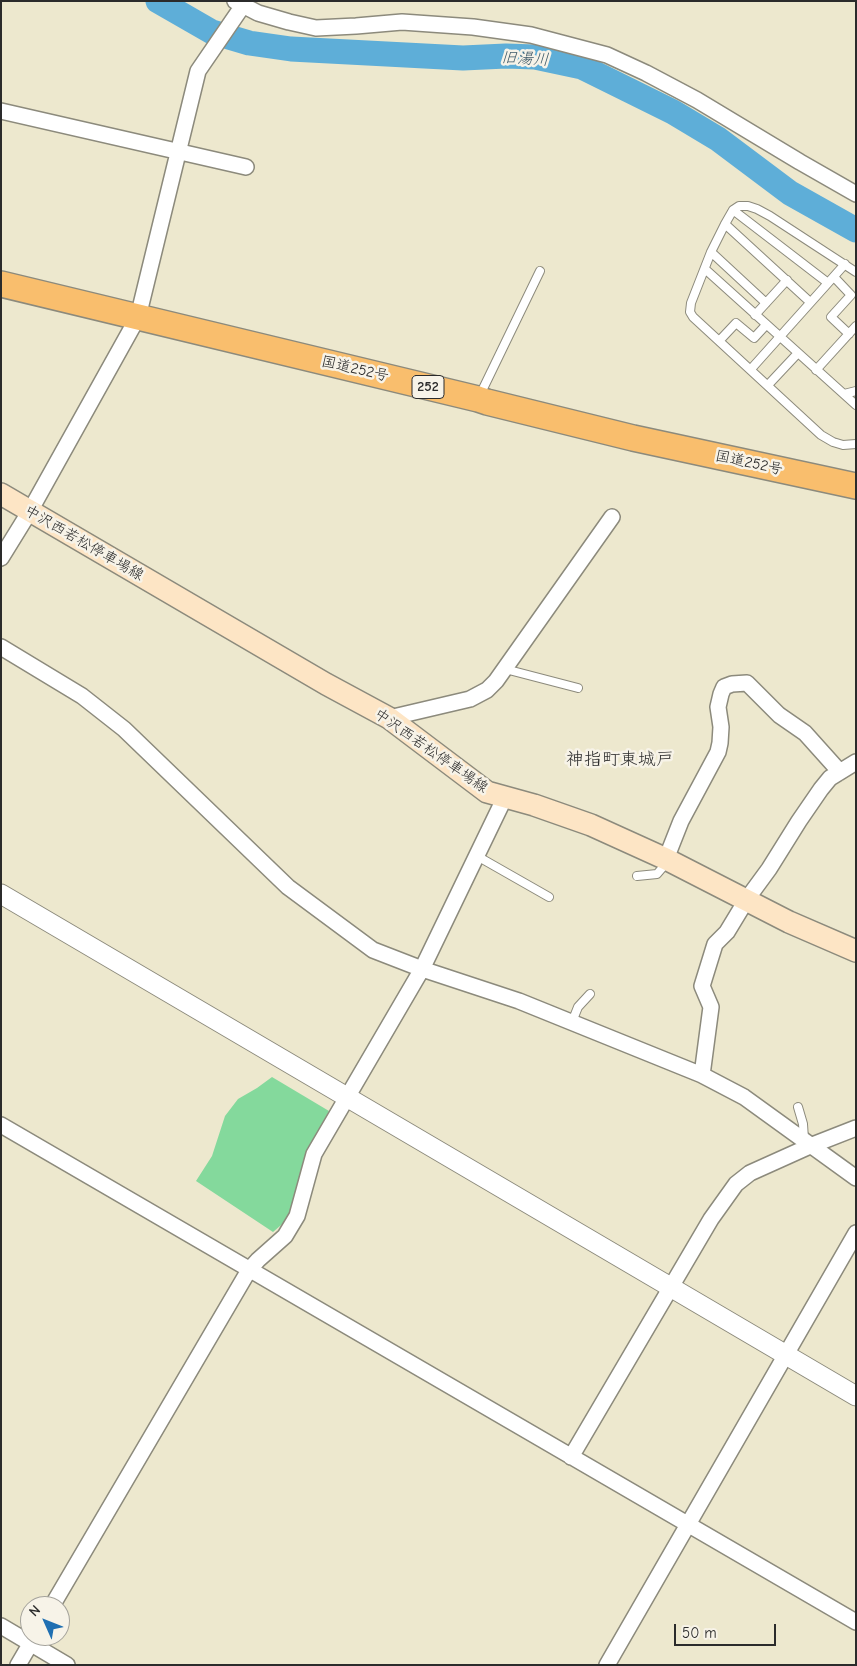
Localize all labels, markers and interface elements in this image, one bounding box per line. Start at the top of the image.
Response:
water label: 旧湯川 [501,48,549,70]
street label: 国道252号 [319,352,391,386]
road number: 252 [412,376,444,398]
street label: 国道252号 [713,447,785,479]
street label: 中沢西若松停車場線 [21,501,147,585]
street label: 中沢西若松停車場線 [371,705,491,797]
district label: 神指町東城戸 [566,749,674,771]
north arrow [20,1596,70,1646]
text: N [25,1602,44,1620]
scale bar [677,1614,780,1646]
text: 50 m [682,1624,717,1642]

